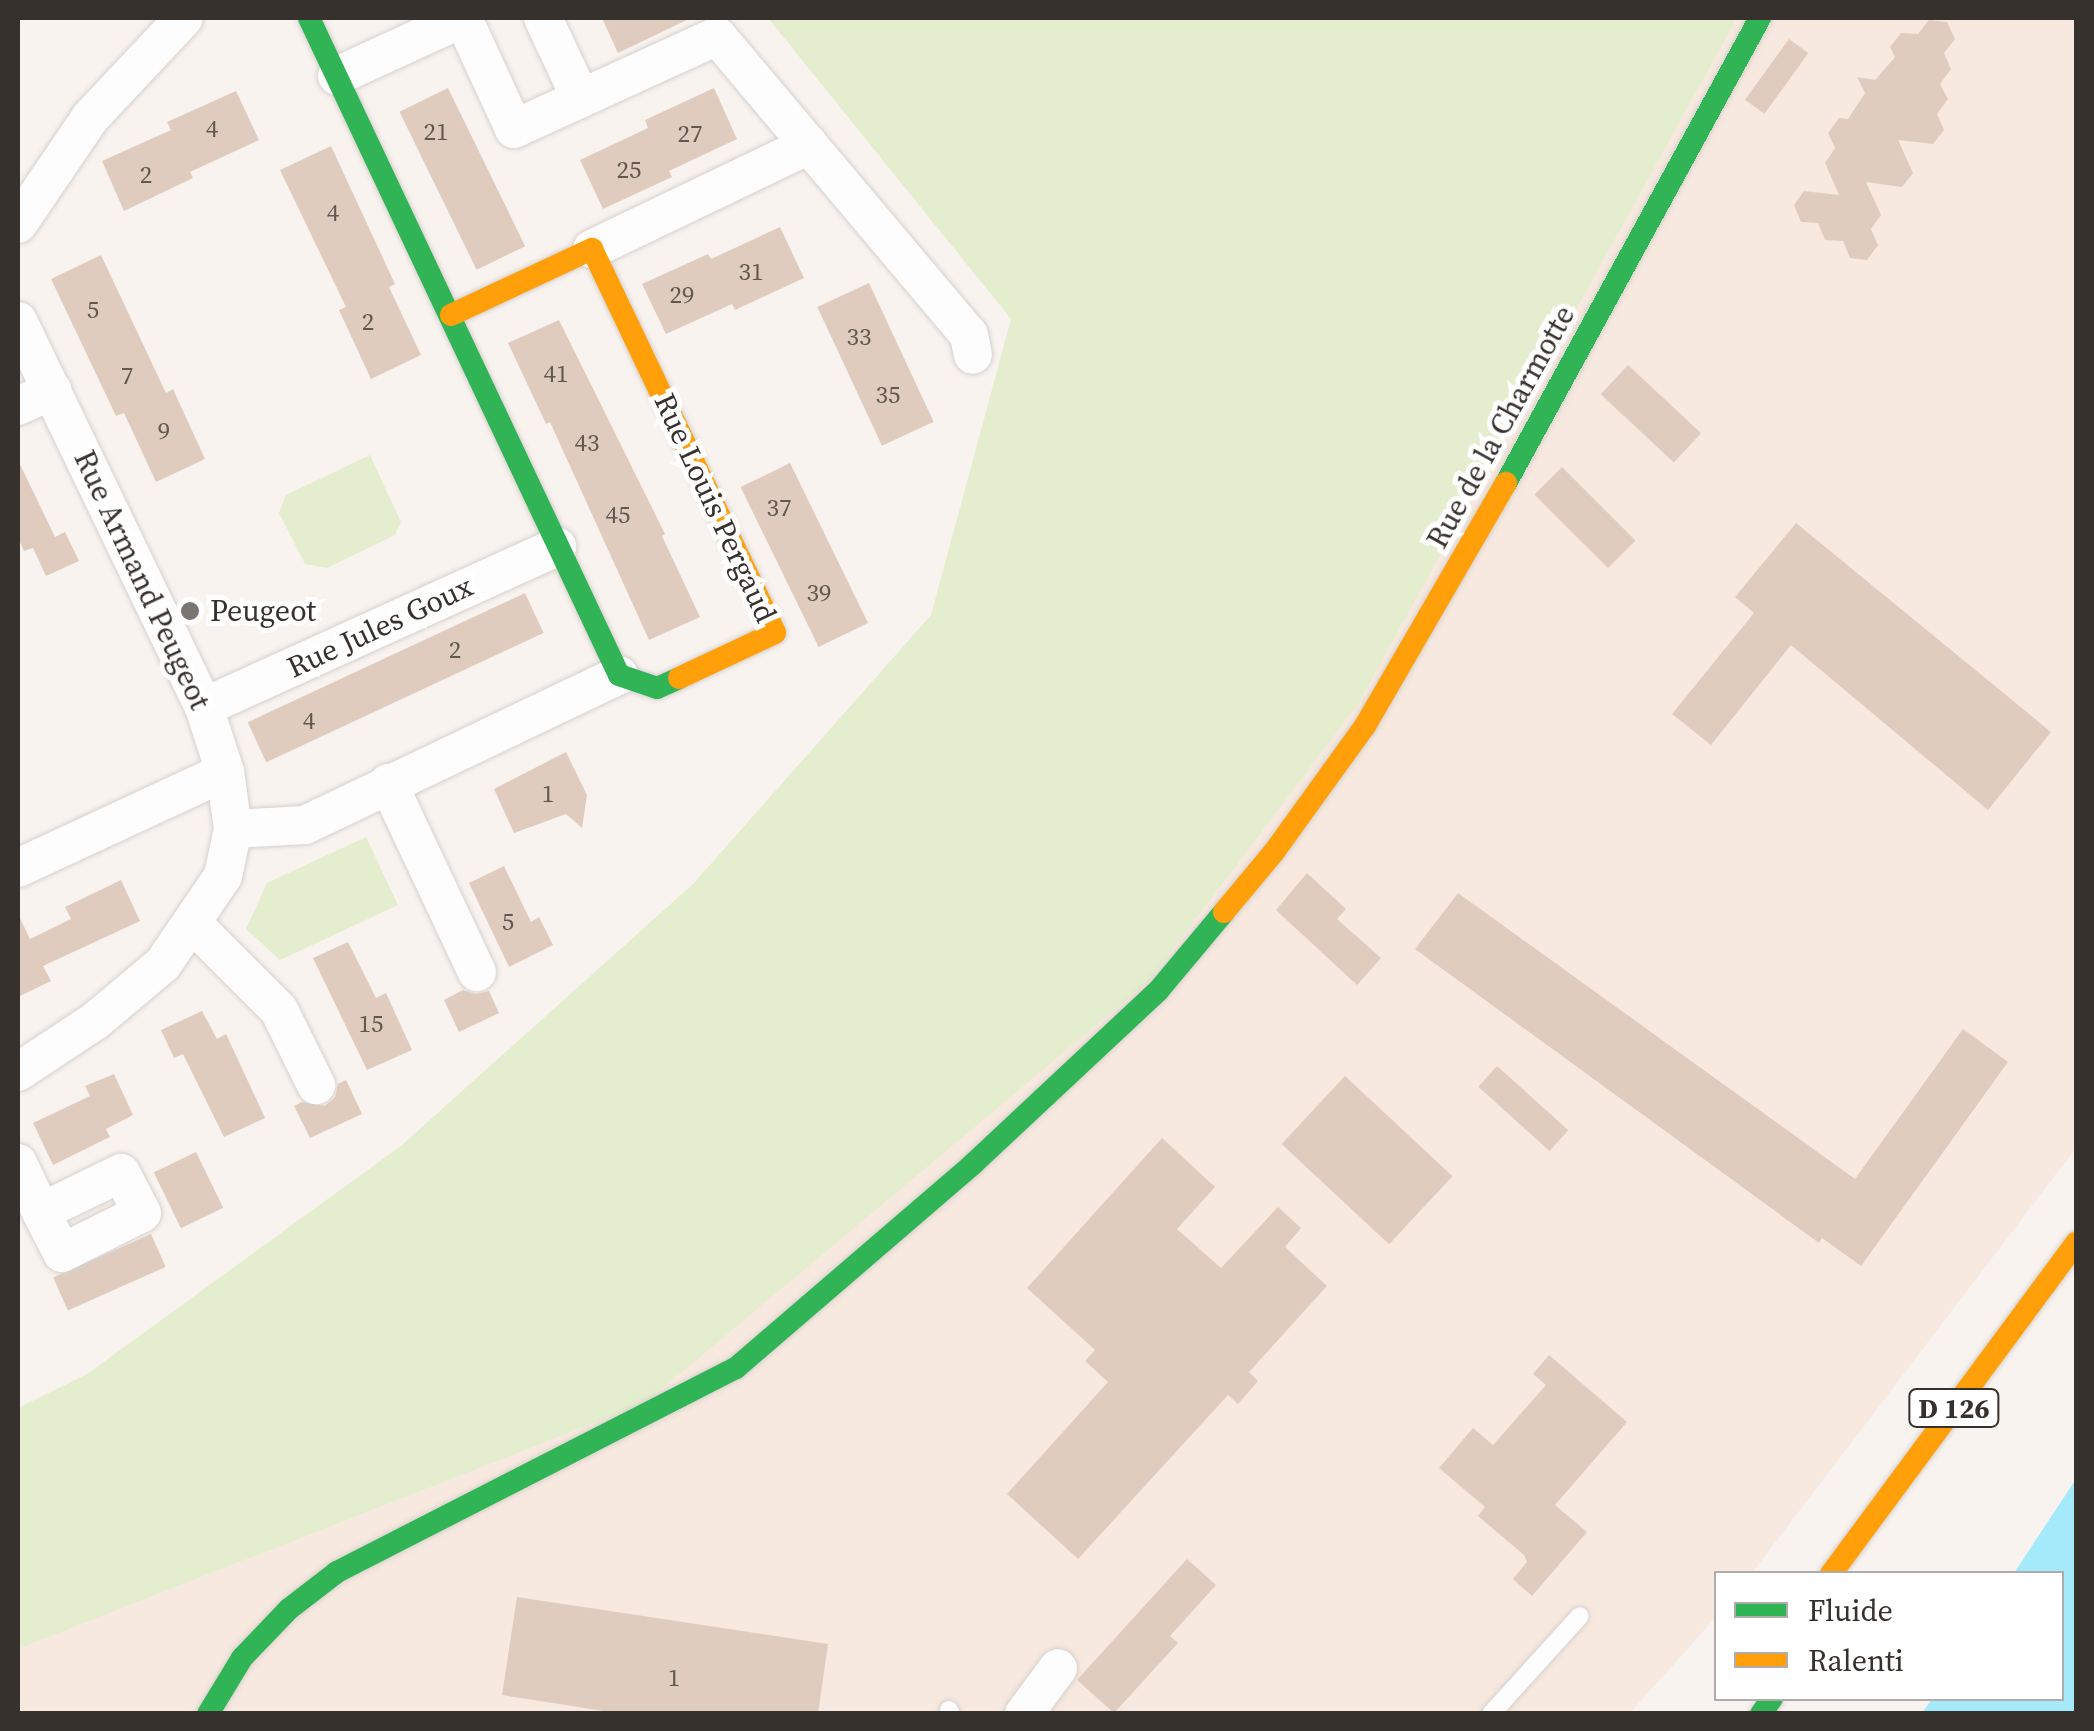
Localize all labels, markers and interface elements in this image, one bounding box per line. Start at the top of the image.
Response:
house number: 4 [206,113,218,143]
house number: 21 [424,116,448,146]
house number: 27 [678,118,702,148]
house number: 25 [617,154,641,184]
house number: 2 [140,159,152,189]
house number: 4 [327,197,339,227]
house number: 31 [739,256,763,286]
house number: 29 [670,279,694,309]
house number: 5 [87,294,99,324]
street label: Rue de la Charmotte [1419,299,1583,555]
house number: 2 [362,306,374,336]
house number: 33 [847,321,871,351]
house number: 41 [544,358,568,388]
house number: 7 [121,360,133,390]
house number: 35 [876,379,900,409]
street label: Rue Louis Pergaud [646,388,784,628]
house number: 9 [158,415,170,445]
house number: 43 [575,427,599,457]
street label: Rue Armand Peugeot [66,445,218,715]
house number: 37 [767,492,791,522]
house number: 45 [606,499,630,529]
street label: Rue Jules Goux [281,568,479,686]
house number: 39 [807,577,831,607]
place label: Peugeot [210,593,316,629]
marker: Peugeot [179,600,201,622]
house number: 2 [449,634,461,664]
house number: 4 [303,705,315,735]
house number: 1 [542,778,554,808]
house number: 5 [502,906,514,936]
house number: 15 [359,1008,383,1038]
road number: D 126 [1906,1385,2002,1431]
legend [1714,1571,2064,1701]
text: Fluide [1808,1590,1893,1631]
text: Ralenti [1808,1640,1904,1681]
house number: 1 [668,1662,680,1692]

